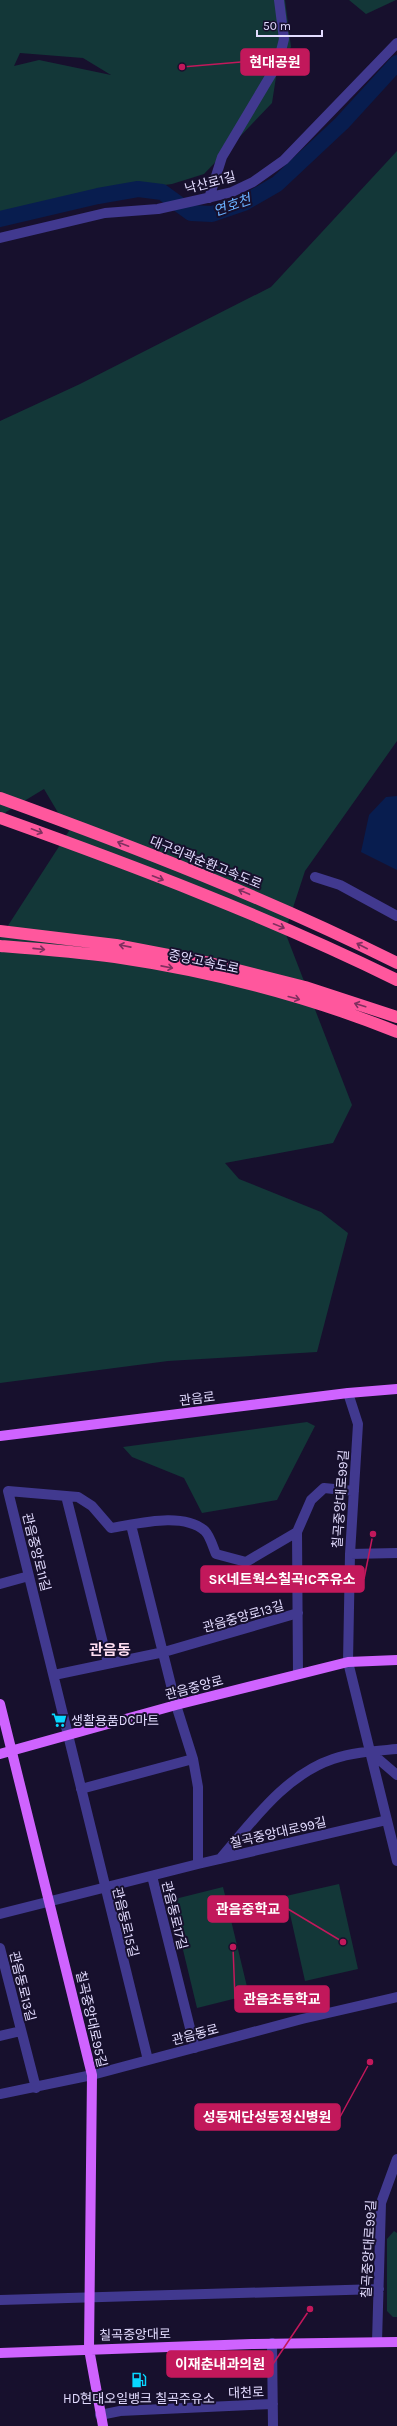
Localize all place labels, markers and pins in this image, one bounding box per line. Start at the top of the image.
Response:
callout: 현대공원 [241,49,309,75]
callout: SK네트웍스칠곡IC주유소 [201,1566,364,1592]
supermarket icon: 생활용품DC마트 [50,1711,68,1729]
place label: 생활용품DC마트 [71,1713,159,1728]
callout: 관음중학교 [208,1896,288,1922]
callout: 관음초등학교 [235,1986,329,2012]
callout: 성동재단성동정신병원 [195,2104,340,2130]
callout: 이재춘내과의원 [167,2351,273,2377]
fuel station icon: HD현대오일뱅크 칠곡주유소 [130,2371,148,2389]
place label: HD현대오일뱅크 칠곡주유소 [63,2391,215,2406]

